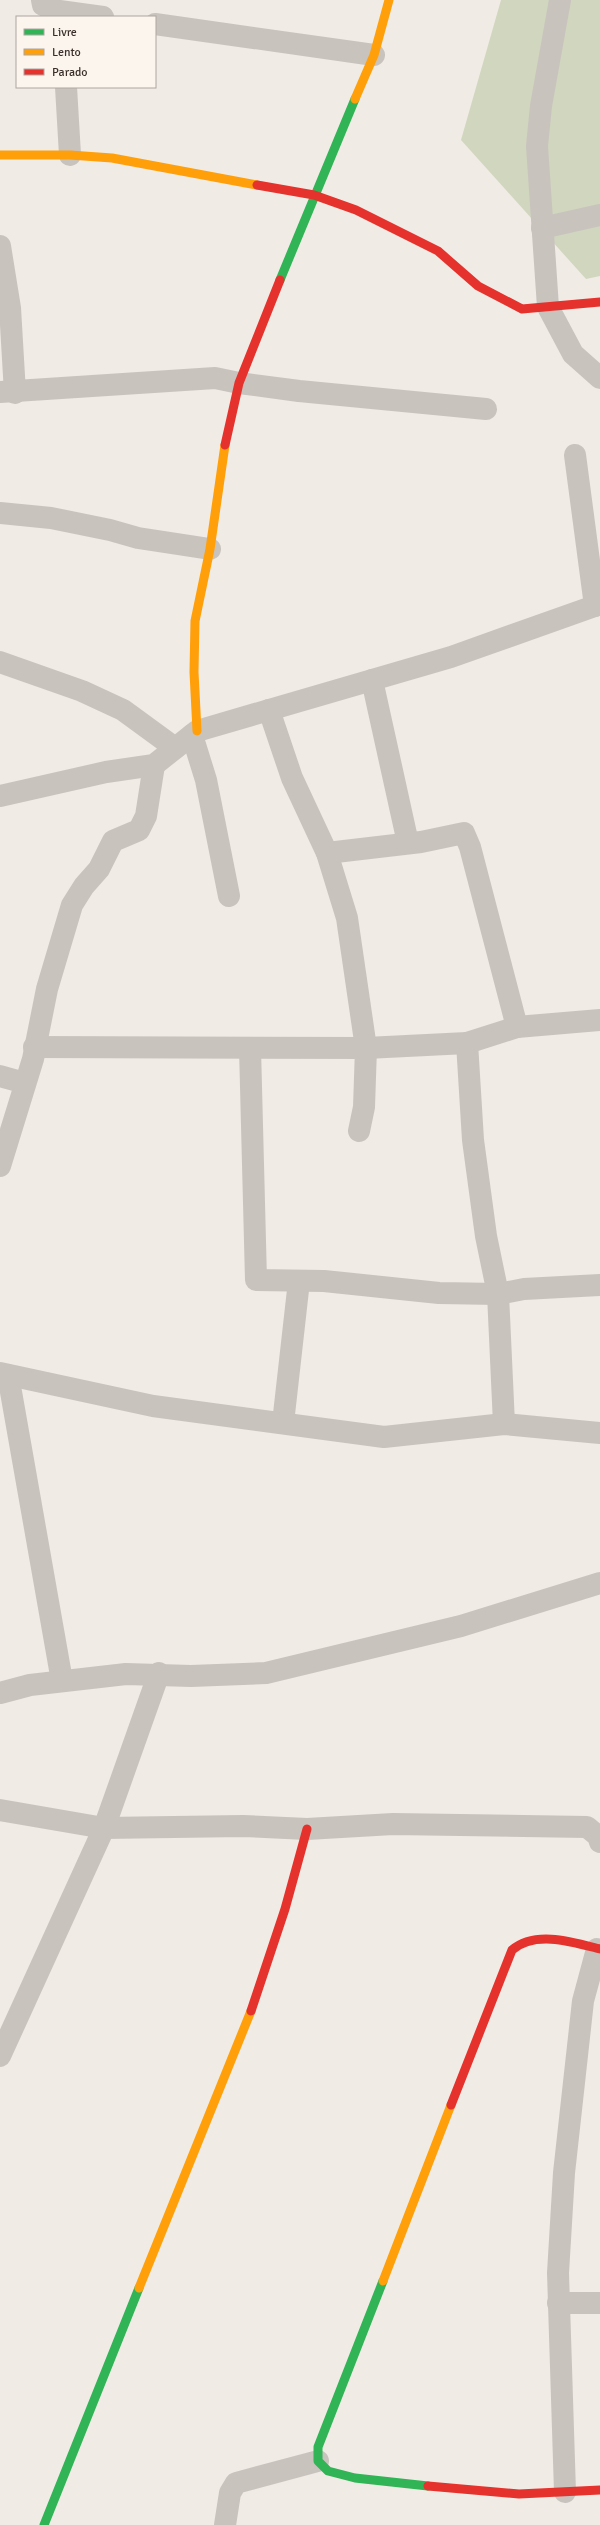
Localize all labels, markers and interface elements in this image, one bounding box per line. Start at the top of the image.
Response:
legend [16,16,156,88]
text: Livre [52,25,77,40]
text: Lento [52,45,81,60]
text: Parado [52,65,88,80]

